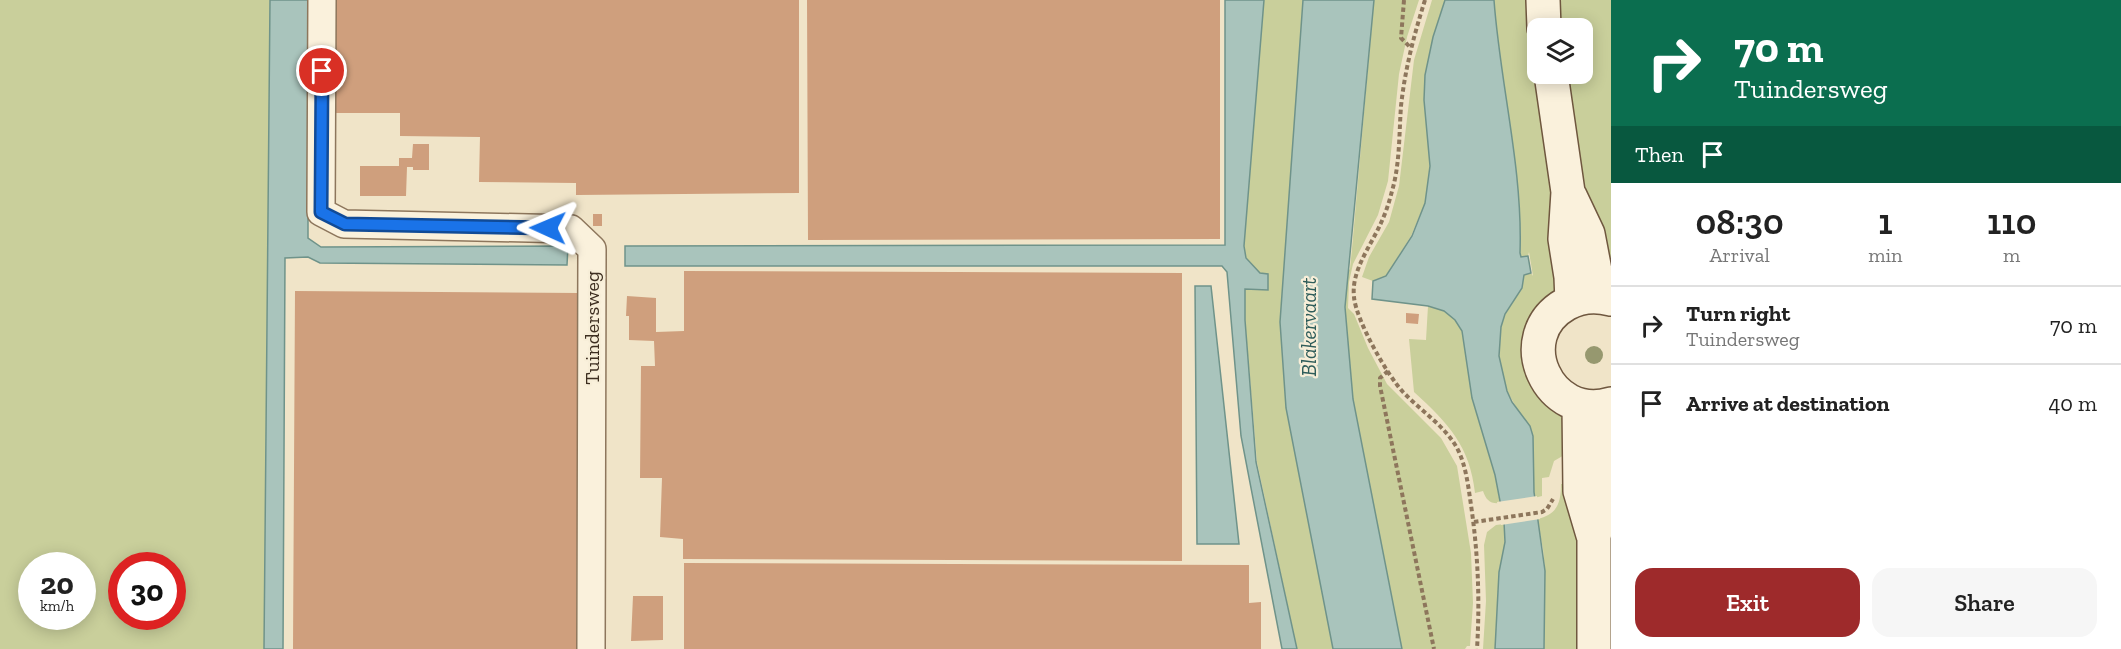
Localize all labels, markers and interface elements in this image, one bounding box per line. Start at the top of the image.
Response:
map controls [1527,18,1593,84]
button: layers [1527,18,1593,84]
text: 70 m [1734,22,1824,73]
icon: right [1635,24,1713,102]
pin [296,45,347,96]
icon: arrive [305,54,338,87]
text: Tuindersweg [1734,73,1887,105]
icon: arrive [1696,138,1729,171]
text: Then [1635,141,1684,168]
position arrow [516,196,580,260]
text: 08:30 [1696,200,1784,243]
text: 1 [1878,200,1893,243]
text: 110 [1987,200,2036,243]
text: Arrival [1709,243,1770,267]
text: min [1868,243,1903,267]
text: m [2003,243,2020,267]
street label: Tuindersweg [580,271,604,385]
water label: Blakervaart [1296,278,1321,376]
text: Turn right [1686,300,1790,327]
icon: right [1635,309,1668,342]
text: 70 m [2050,312,2097,339]
text: Tuindersweg [1686,327,1800,351]
icon: arrive [1635,387,1668,420]
text: Arrive at destination [1686,390,1889,417]
text: 40 m [2048,390,2097,417]
speed limit sign: 30 [108,552,186,630]
text: 20 [40,566,74,602]
button: Exit [1635,568,1860,637]
button: Share [1872,568,2097,637]
text: km/h [40,597,74,615]

